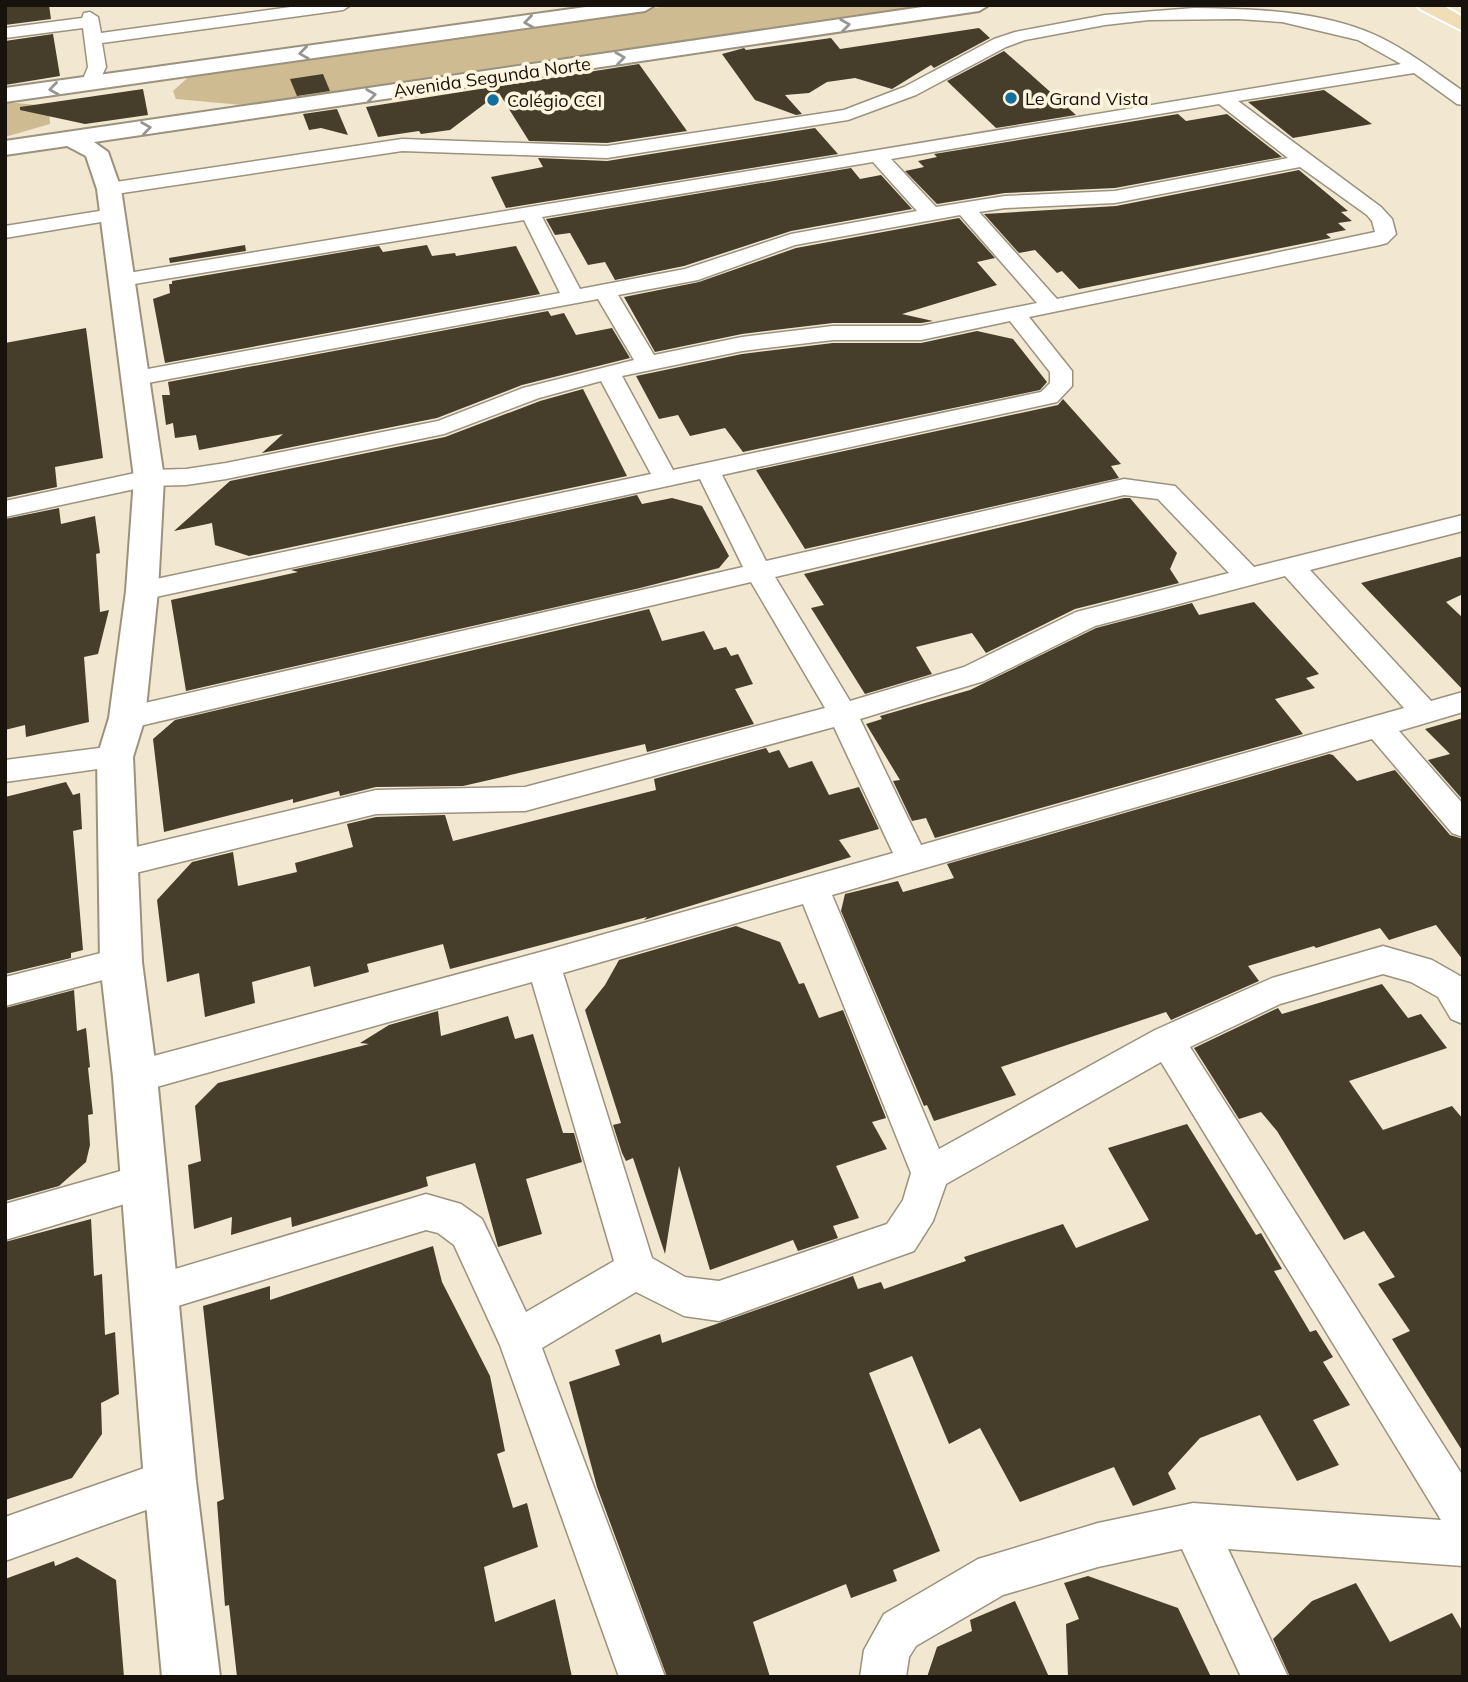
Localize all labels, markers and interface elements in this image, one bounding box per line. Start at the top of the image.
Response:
one-way arrow [523,14,535,29]
one-way arrow [839,18,851,33]
one-way arrow [298,45,309,60]
one-way arrow [614,51,626,66]
street label: Avenida Segunda Norte [392,52,592,102]
one-way arrow [48,81,60,96]
place label: Le Grand Vista [1025,87,1148,110]
one-way arrow [365,88,377,103]
place label: Colégio CCI [507,89,602,112]
marker: Le Grand Vista [1003,90,1019,106]
marker: Colégio CCI [485,92,501,108]
one-way arrow [140,121,151,136]

